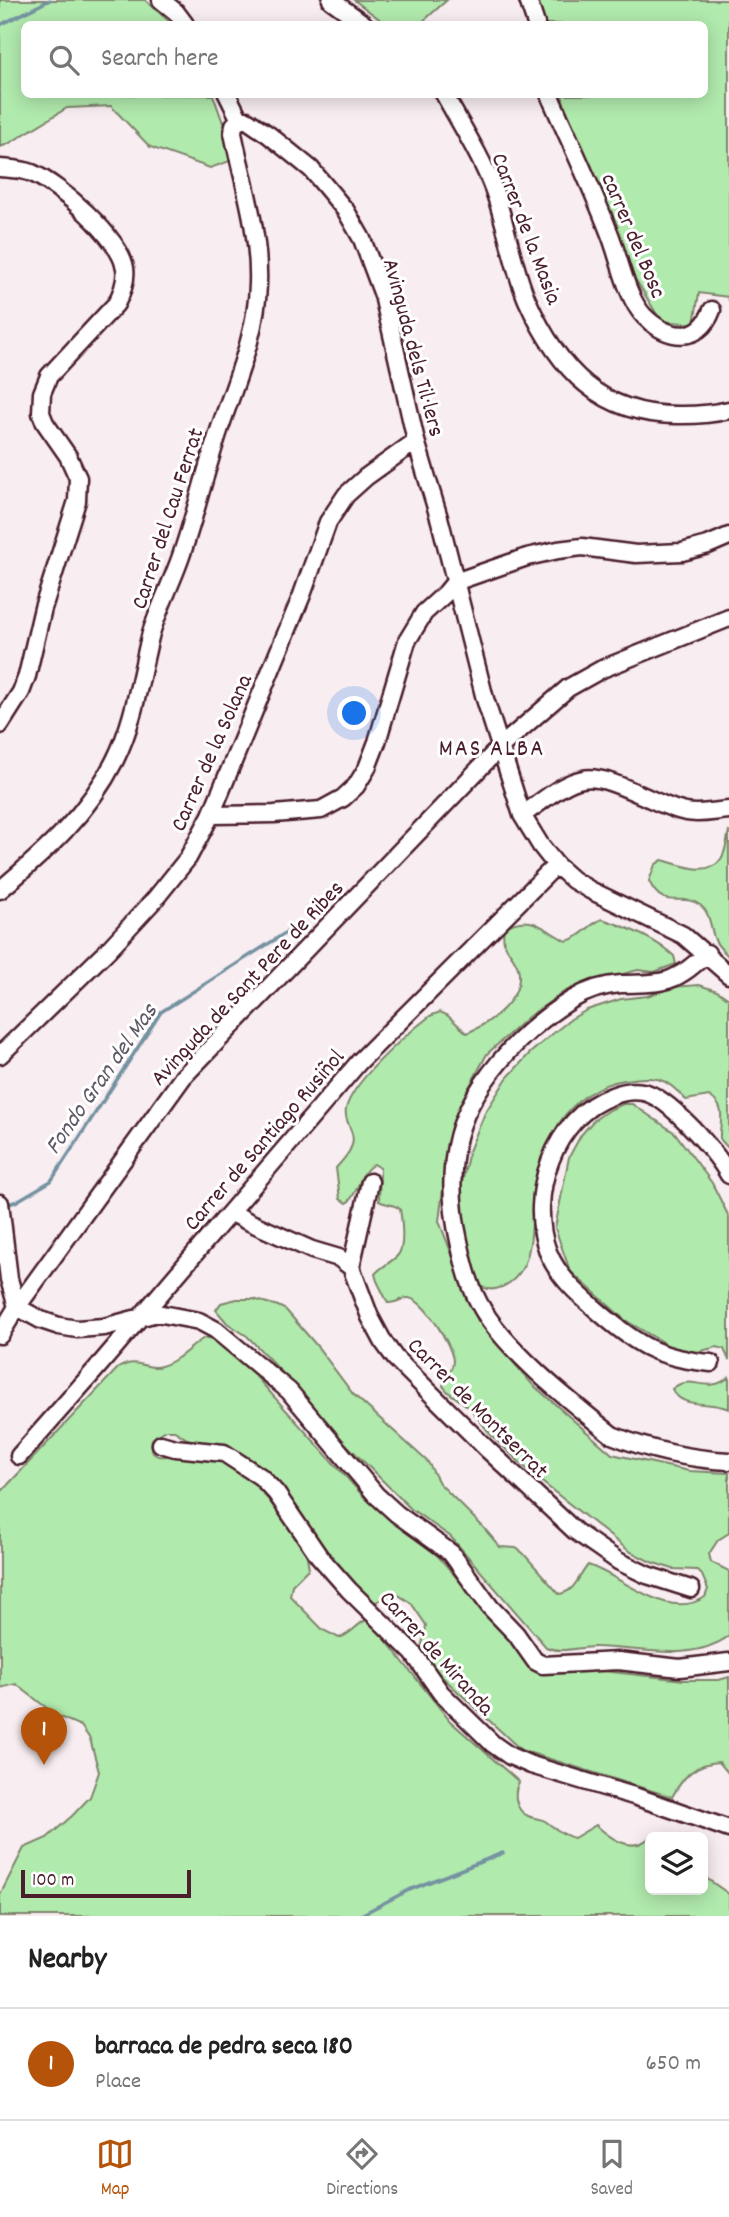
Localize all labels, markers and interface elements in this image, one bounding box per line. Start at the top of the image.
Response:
search box [21,21,708,98]
icon: search [45,41,83,79]
text: Search here [101,41,219,78]
street label: Carrer de la Masia [481,149,569,311]
street label: carrer del Bosc [591,169,673,304]
street label: Avinguda dels Til·lers [372,255,451,441]
street label: Carrer del Cau Ferrat [124,424,214,614]
street label: Carrer de la Solana [164,668,263,837]
your location [337,696,371,730]
district label: MAS ALBA [439,733,545,767]
street label: Avinguda de Sant Pere de Ribes [144,874,353,1095]
water label: Fondo Gran del Mas [38,997,168,1162]
street label: Carrer de Santiago Rusiñol [177,1043,354,1239]
street label: Carrer de Montserrat [398,1331,555,1488]
street label: Carrer de Miranda [370,1584,502,1725]
pin: 1 [21,1707,67,1765]
map controls [645,1832,708,1895]
button: layers [645,1832,708,1895]
scale bar [21,1867,191,1899]
text: 100 m [32,1868,74,1895]
text: Nearby [28,1940,106,1983]
text: barraca de pedra seca 180 [95,2029,353,2066]
text: 1 [48,2048,54,2081]
text: 650 m [645,2048,701,2081]
text: Place [95,2066,141,2099]
tab: Map [96,2135,134,2204]
tab: Directions [326,2135,398,2204]
tab: Saved [590,2135,633,2204]

